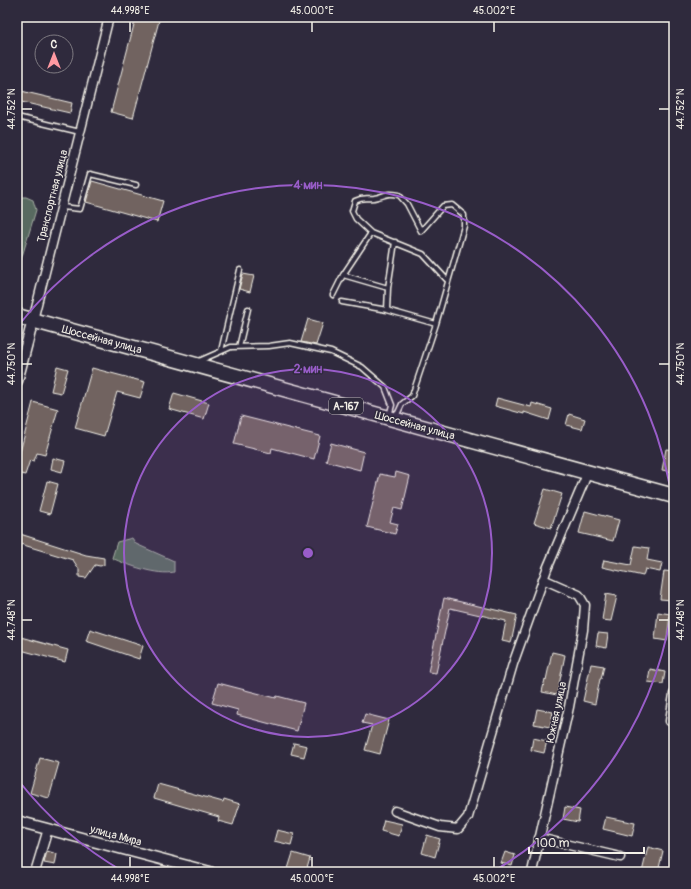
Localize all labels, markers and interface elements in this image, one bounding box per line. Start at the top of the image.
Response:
text: 44.998°E [111,5,149,17]
text: 45.000°E [290,5,334,17]
text: 45.002°E [473,5,515,17]
north arrow [34,34,74,74]
text: С [51,38,58,51]
text: 44.752°N [6,88,18,130]
text: 44.752°N [675,88,687,130]
street label: Транспортная улица [35,148,70,244]
text: 4 мин [293,178,322,193]
street label: Шоссейная улица [60,323,143,356]
text: 44.750°N [6,343,18,385]
text: 44.750°N [675,343,687,385]
text: 2 мин [294,362,322,377]
road number: А-167 [329,398,363,414]
street label: Шоссейная улица [373,409,456,442]
centre of rings [301,546,315,560]
text: 44.748°N [6,599,18,641]
text: 44.748°N [675,599,687,641]
street label: Южная улица [544,680,569,744]
street label: улица Мира [88,822,143,849]
scale bar [529,829,644,855]
text: 100 m [535,836,570,851]
text: 44.998°E [111,873,149,885]
text: 45.000°E [290,873,334,885]
text: 45.002°E [473,873,515,885]

